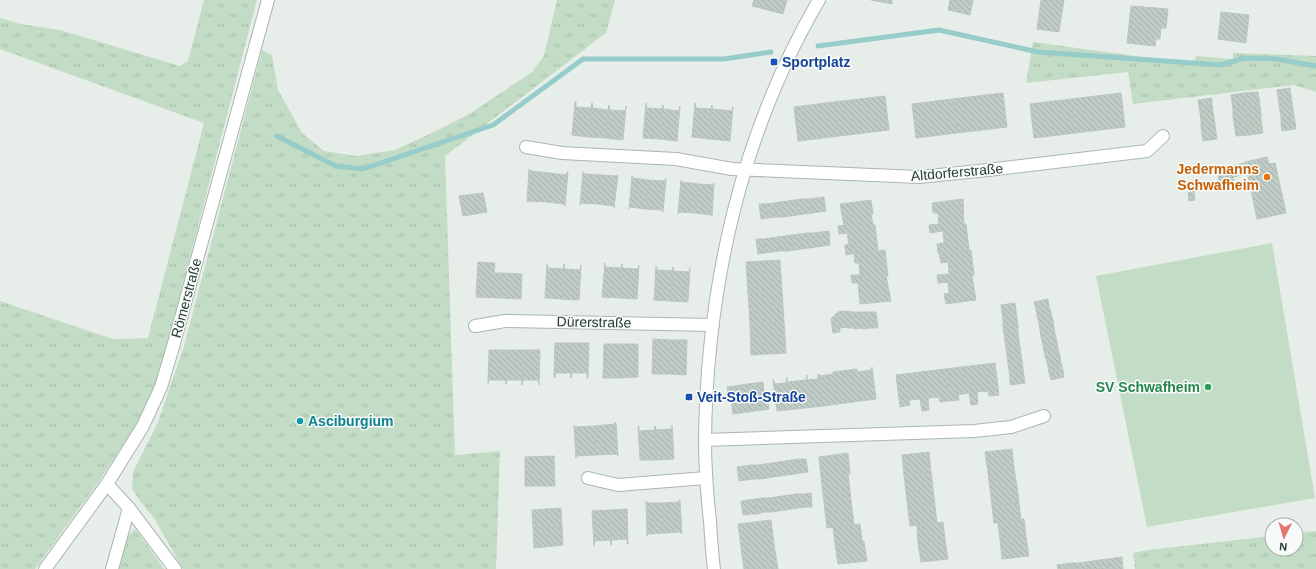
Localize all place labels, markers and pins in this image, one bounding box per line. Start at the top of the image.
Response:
place label: Sportplatz [782,54,850,70]
marker: Sportplatz [769,57,779,67]
place label: Jedermanns Schwafheim [1177,161,1259,193]
marker: Jedermanns Schwafheim [1262,172,1272,182]
place label: SV Schwafheim [1096,379,1200,395]
marker: SV Schwafheim [1203,382,1213,392]
place label: Veit-Stoß-Straße [697,389,806,405]
marker: Veit-Stoß-Straße [684,392,694,402]
place label: Asciburgium [308,413,394,429]
marker: Asciburgium [295,416,305,426]

